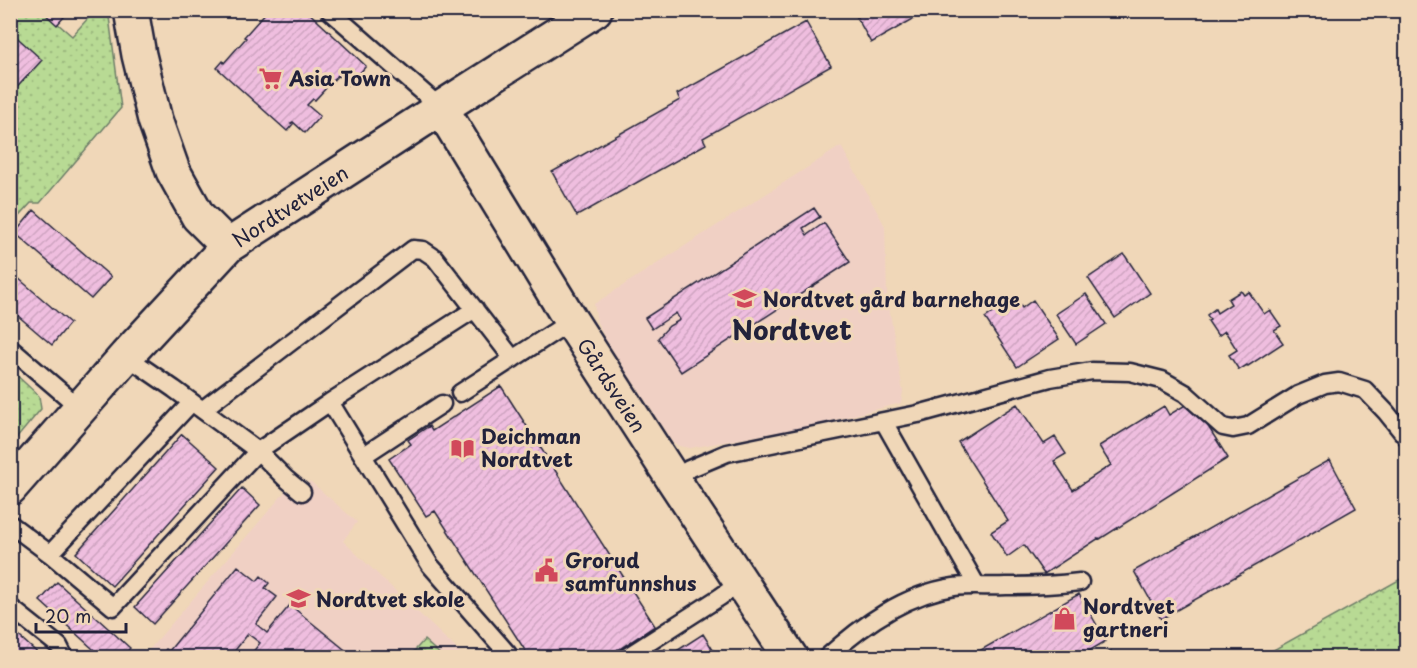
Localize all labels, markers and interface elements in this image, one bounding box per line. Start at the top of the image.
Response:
place label: Asia Town [288,63,391,93]
supermarket icon: Asia Town [258,65,284,91]
street label: Nordtvetveien [226,157,354,255]
place label: Nordtvet gård barnehage [763,284,1020,314]
school or university icon: Nordtvet gård barnehage [732,286,758,312]
district label: Nordtvet [732,310,852,349]
street label: Gårdsveien [570,332,654,438]
place label: Deichman Nordtvet [481,421,581,474]
library icon: Deichman Nordtvet [450,435,476,461]
place label: Grorud samfunnshus [565,545,697,598]
public building icon: Grorud samfunnshus [534,558,560,584]
place label: Nordtvet skole [316,584,465,614]
school or university icon: Nordtvet skole [285,586,311,612]
place label: Nordtvet gartneri [1083,591,1175,644]
scale bar [36,596,126,634]
text: 20 m [45,602,91,629]
shop icon: Nordtvet gartneri [1052,605,1078,631]

